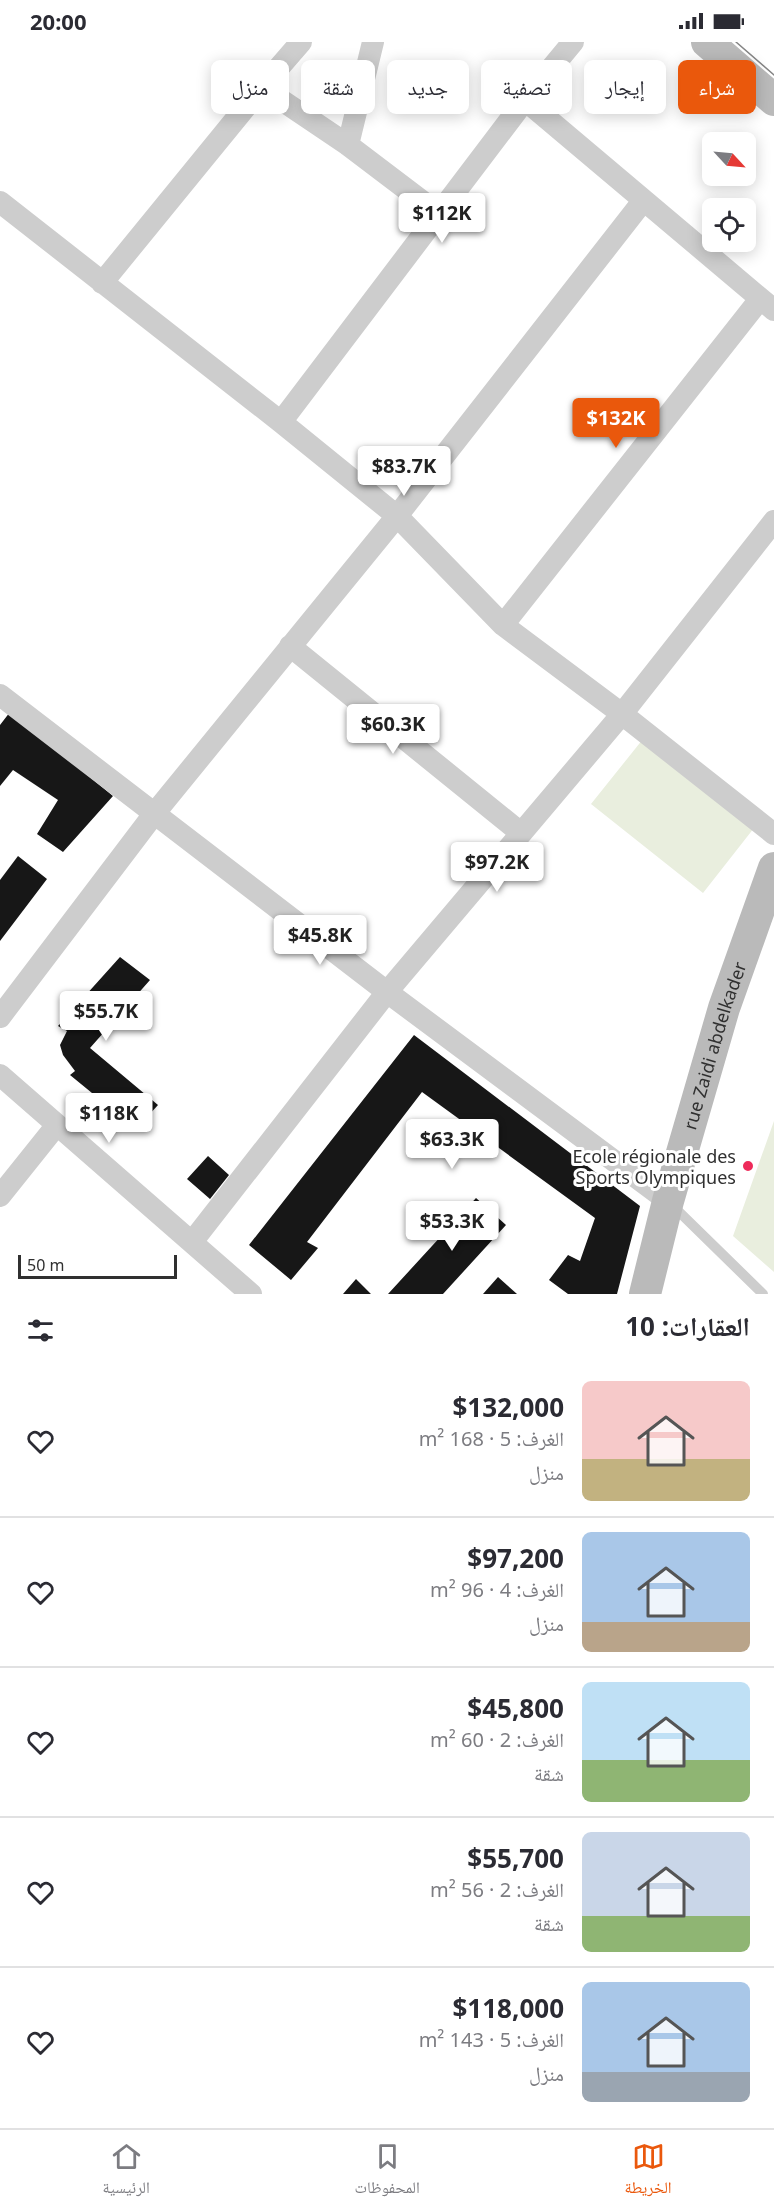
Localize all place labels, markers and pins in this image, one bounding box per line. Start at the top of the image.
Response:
pin: $112K [400,193,484,244]
pin: $132K [574,398,658,449]
pin: $83.7K [355,446,453,497]
pin: $60.3K [344,704,442,755]
pin: $97.2K [448,842,546,893]
pin: $45.8K [271,915,369,966]
pin: $55.7K [57,991,155,1042]
pin: $118K [67,1093,151,1144]
pin: $63.3K [403,1119,501,1170]
place label: Ecole régionale des Sports Olympiques [573,1144,736,1189]
marker: Ecole régionale des Sports Olympiques [741,1159,755,1173]
pin: $53.3K [403,1201,501,1252]

